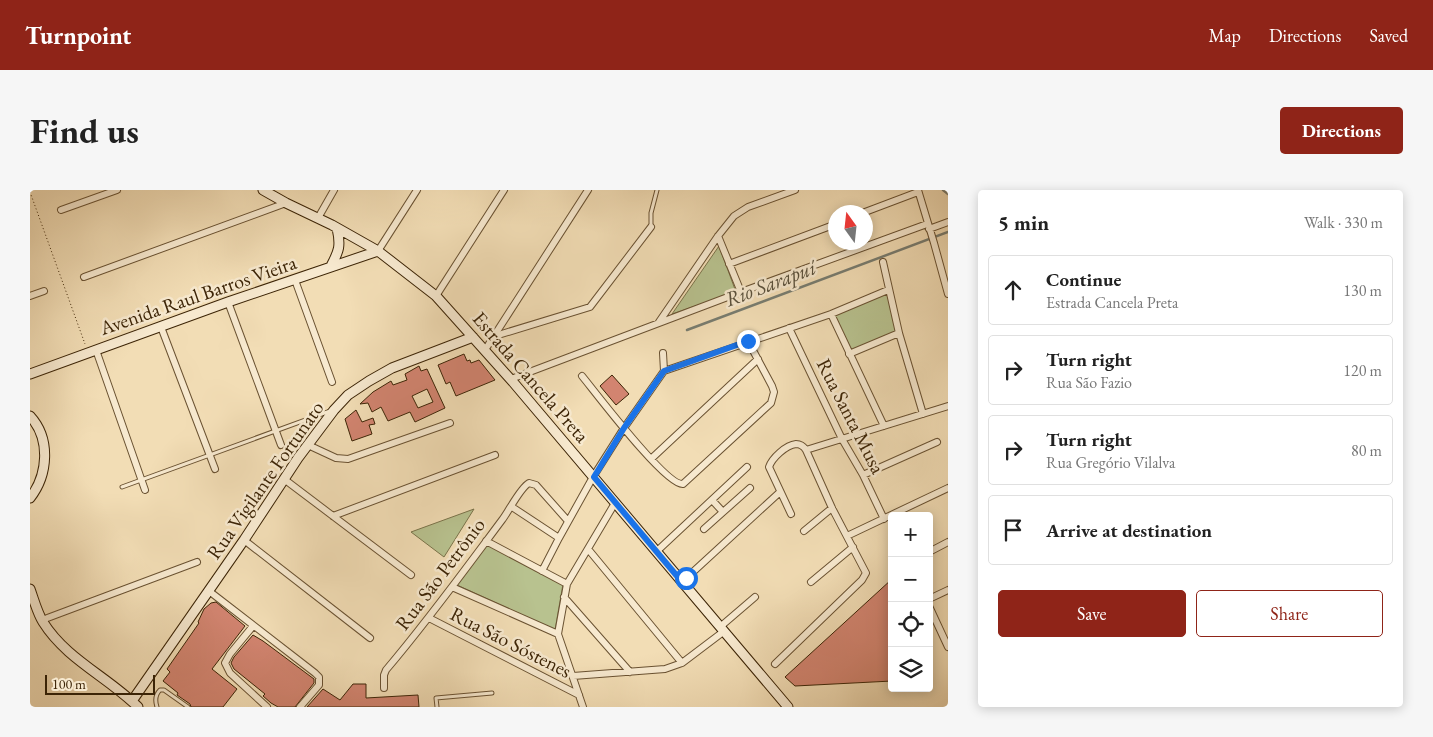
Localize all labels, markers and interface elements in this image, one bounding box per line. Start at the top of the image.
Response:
text: Turnpoint [25,20,131,51]
text: Map [1209,24,1241,47]
text: Directions [1269,24,1341,47]
text: Saved [1369,24,1408,47]
button: Directions [1280,107,1403,154]
text: Find us [30,108,139,153]
north arrow [828,205,873,250]
text: 5 min [998,209,1049,236]
text: Walk · 330 m [1304,212,1383,233]
street label: Avenida Raul Barros Vieira [95,249,300,341]
water label: Rio Sarapuí [721,253,821,313]
text: Continue [1046,267,1121,292]
icon: ahead [999,276,1027,304]
text: 130 m [1343,280,1382,301]
text: Estrada Cancela Preta [1046,292,1179,313]
street label: Estrada Cancela Preta [467,306,595,448]
route end [737,330,760,353]
text: Turn right [1046,347,1132,372]
street label: Rua Santa Musa [811,354,891,478]
icon: right [999,356,1027,384]
text: 120 m [1343,360,1382,381]
text: Rua São Fazio [1046,372,1132,393]
street label: Rua Vigilante Fortunato [201,396,329,564]
text: Turn right [1046,427,1132,452]
icon: right [999,436,1027,464]
text: 80 m [1351,440,1382,461]
text: Rua Gregório Vilalva [1046,452,1176,473]
map controls [888,512,933,692]
button: + [888,512,933,557]
street label: Rua São Petrônio [389,513,491,635]
icon: arrive [999,516,1027,544]
text: Arrive at destination [1046,518,1212,543]
button: − [888,557,933,602]
route start [675,567,698,590]
button: Save [998,590,1186,637]
button: Share [1196,590,1383,637]
street label: Rua São Sóstenes [446,600,576,684]
button: locate [888,602,933,647]
button: layers [888,647,933,692]
scale bar [45,672,155,695]
text: 100 m [52,675,86,693]

